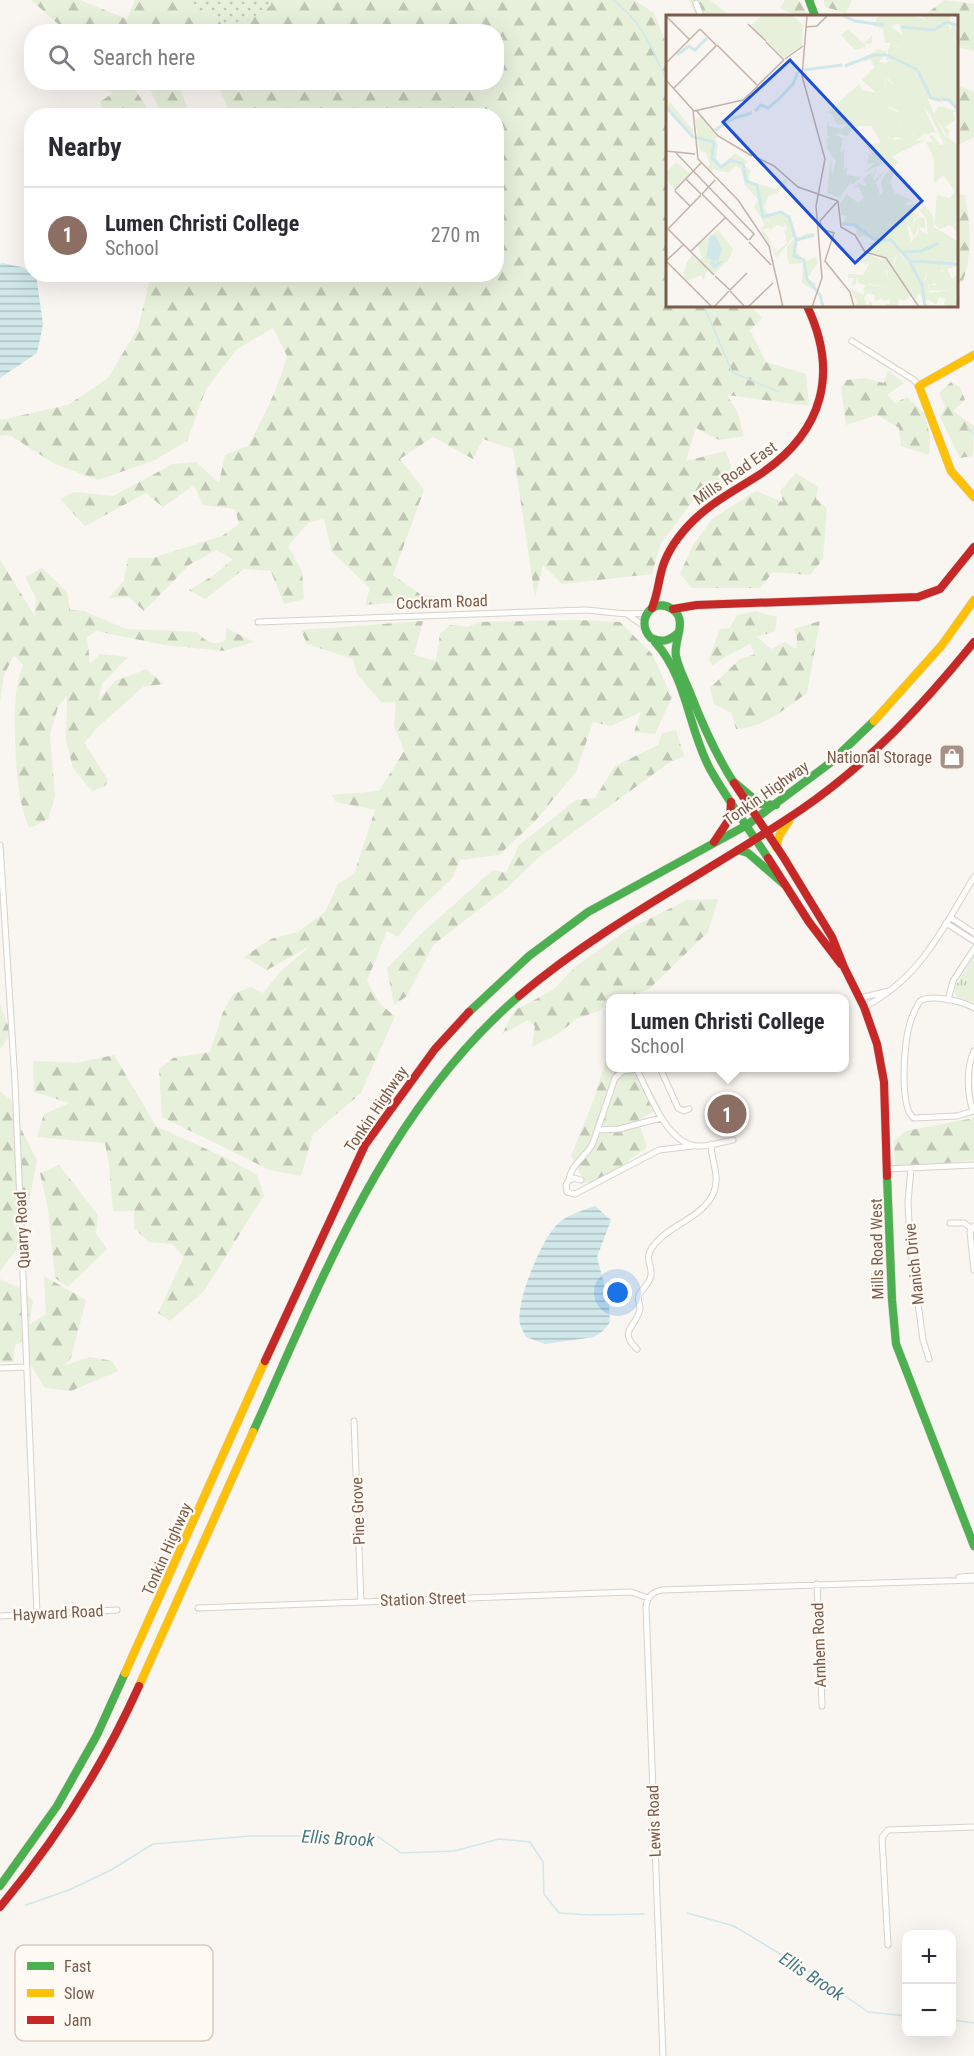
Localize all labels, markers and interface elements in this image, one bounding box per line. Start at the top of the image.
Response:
inset map [666,15,959,308]
search box [24,24,504,90]
icon: search [45,41,78,74]
text: Search here [93,45,195,70]
text: Nearby [48,132,122,162]
text: Lumen Christi College [105,211,299,236]
text: 1 [62,223,73,247]
text: 270 m [431,223,480,247]
text: School [105,236,159,260]
street label: Mills Road East [690,437,781,509]
street label: Cockram Road [396,591,488,613]
shop icon: National Storage [937,742,967,772]
place label: National Storage [827,748,932,767]
street label: Tonkin Highway [720,757,812,829]
popup [606,994,849,1072]
text: Lumen Christi College [630,1009,825,1034]
text: School [630,1034,684,1058]
street label: Tonkin Highway [340,1062,412,1156]
pin: 1 [708,1092,746,1136]
street label: Quarry Road [10,1191,34,1269]
street label: Mills Road West [867,1198,887,1300]
street label: Manich Drive [900,1222,928,1306]
your location [603,1278,632,1307]
street label: Pine Grove [347,1477,369,1545]
street label: Tonkin Highway [138,1499,196,1598]
street label: Station Street [380,1588,467,1610]
street label: Hayward Road [12,1601,104,1625]
street label: Arnhem Road [808,1602,830,1688]
street label: Lewis Road [643,1785,665,1857]
water label: Ellis Brook [301,1826,376,1850]
map controls [902,1930,956,2038]
button: + [902,1930,956,1984]
legend [15,1945,213,2041]
water label: Ellis Brook [776,1947,849,2005]
text: Fast [64,1957,91,1976]
text: Slow [64,1984,94,2003]
button: − [902,1984,956,2038]
text: Jam [64,2011,91,2030]

